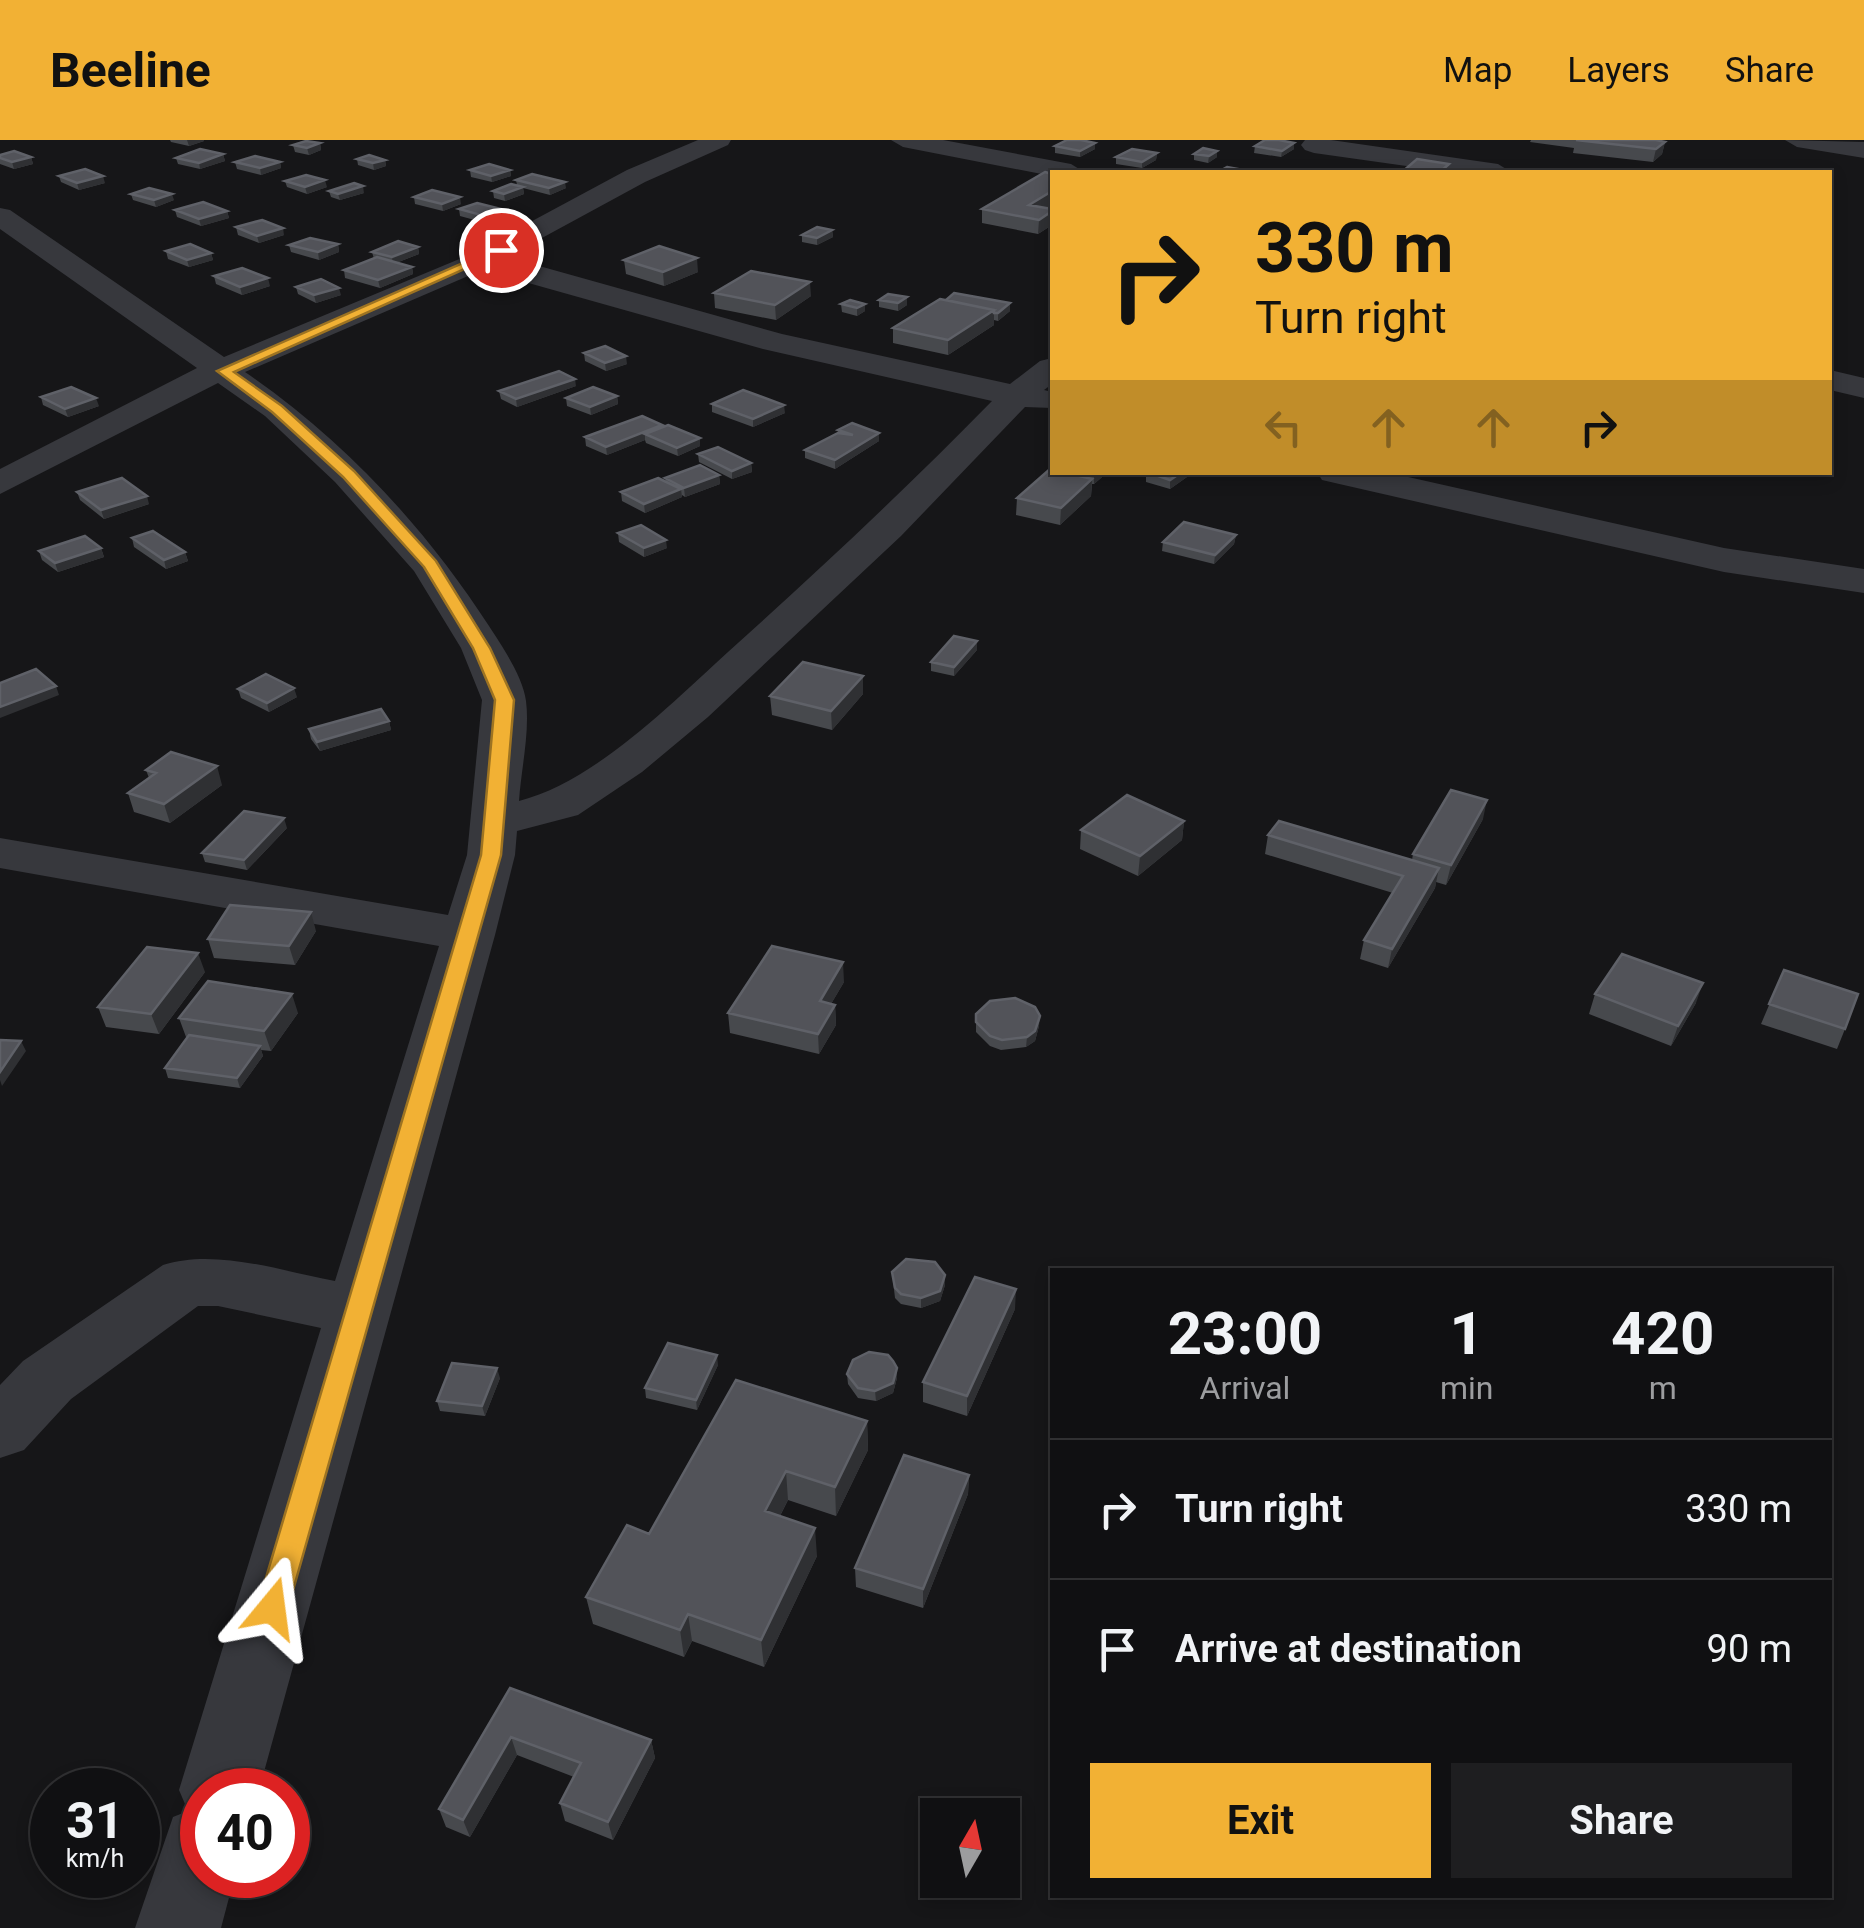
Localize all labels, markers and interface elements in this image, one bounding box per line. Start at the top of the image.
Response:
text: Beeline [50,42,211,99]
text: Map [1443,50,1512,91]
text: Layers [1567,50,1670,91]
text: Share [1725,50,1814,91]
text: 330 m [1255,207,1454,289]
pin [459,208,544,293]
icon: right [1090,210,1220,340]
icon: arrive [474,223,529,278]
text: Turn right [1255,291,1447,344]
icon: left [1256,400,1311,455]
icon: ahead [1361,400,1416,455]
icon: ahead [1466,400,1521,455]
icon: right [1571,400,1626,455]
text: 23:00 [1168,1298,1322,1369]
text: 1 [1449,1298,1484,1369]
text: 420 [1611,1298,1714,1369]
text: Arrival [1200,1369,1290,1407]
text: min [1440,1369,1493,1407]
text: m [1649,1369,1677,1407]
icon: right [1090,1482,1145,1537]
text: Turn right [1175,1487,1343,1531]
text: 330 m [1685,1487,1792,1531]
position arrow [220,1556,324,1660]
icon: arrive [1090,1622,1145,1677]
text: Arrive at destination [1175,1627,1522,1671]
text: 90 m [1707,1627,1792,1671]
button: Exit [1090,1763,1431,1878]
button: Share [1451,1763,1792,1878]
speed limit sign: 40 [180,1768,310,1898]
text: 31 [66,1792,124,1850]
north arrow [920,1798,1020,1898]
map controls [920,1798,1020,1898]
text: km/h [66,1844,124,1873]

